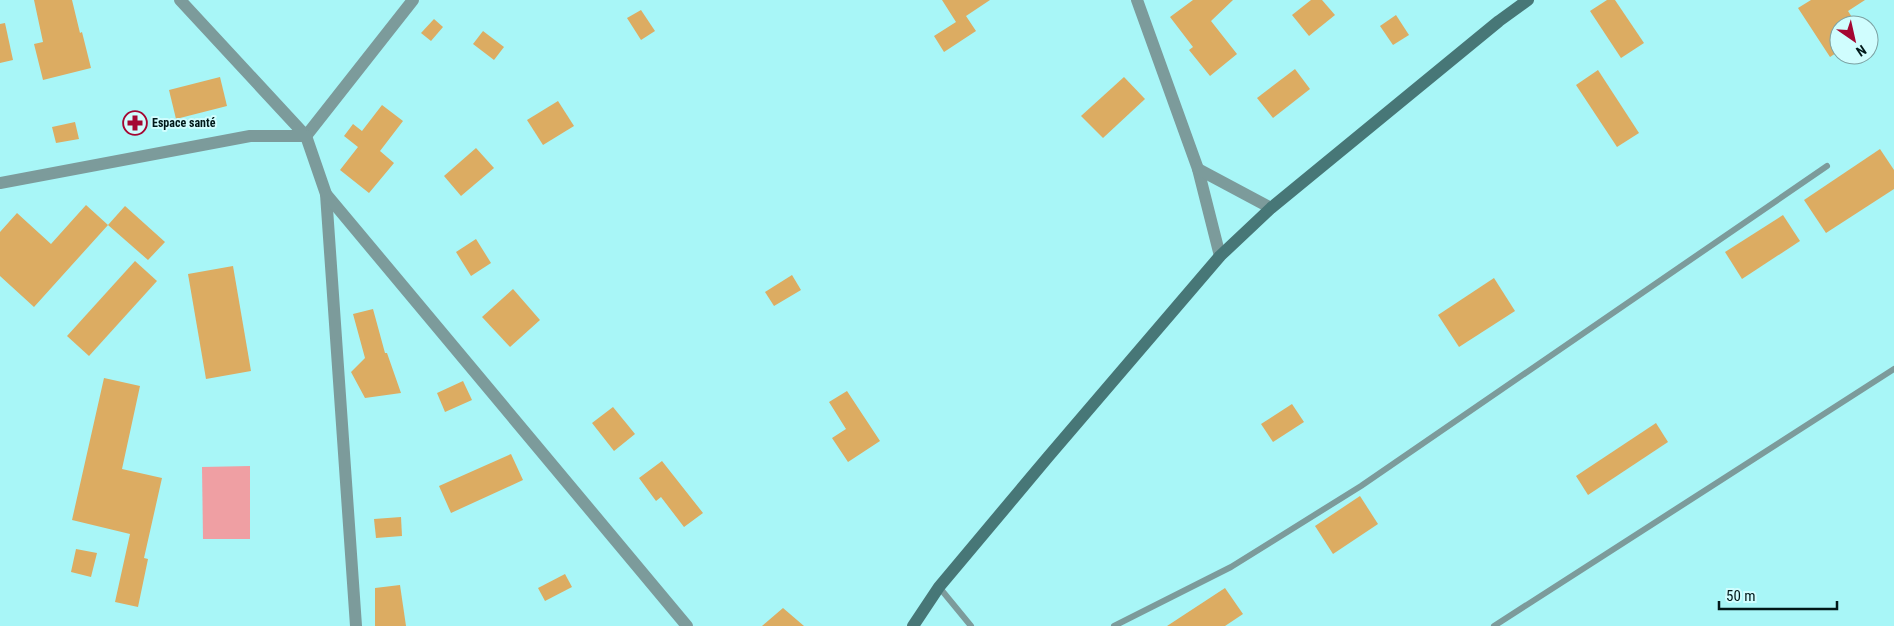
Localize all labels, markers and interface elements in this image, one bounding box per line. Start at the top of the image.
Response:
north arrow [1829,15,1879,65]
text: N [1853,42,1869,60]
pharmacy icon: Espace santé [122,110,148,136]
place label: Espace santé [152,116,216,130]
scale bar [1719,578,1836,610]
text: 50 m [1726,587,1756,605]

